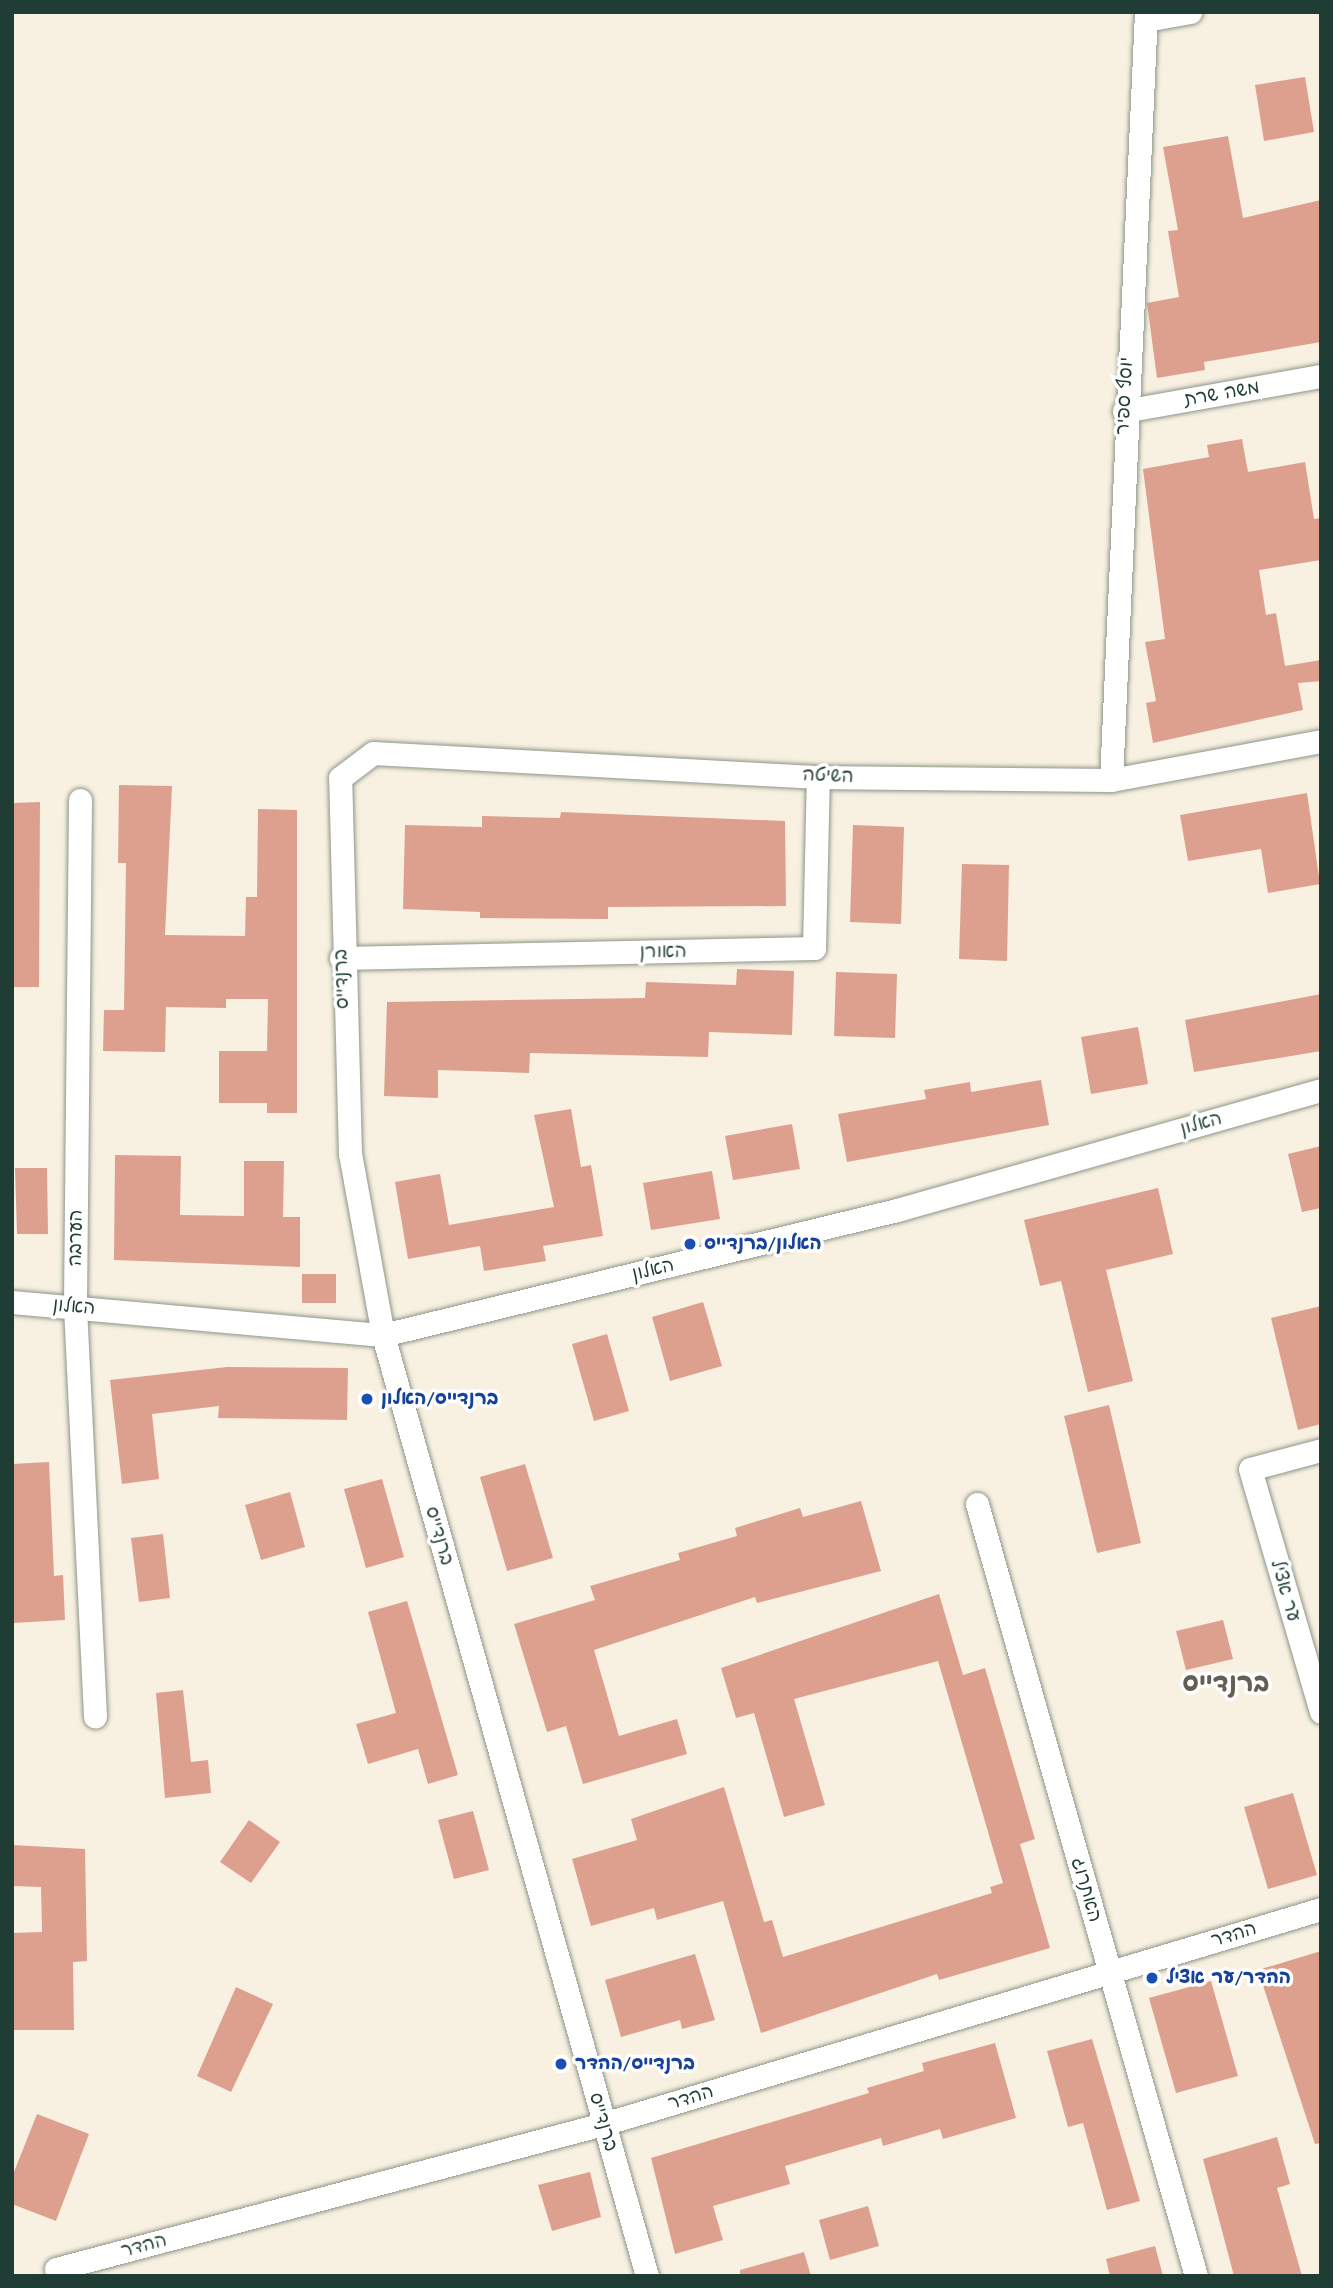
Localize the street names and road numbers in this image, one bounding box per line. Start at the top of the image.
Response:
street label: יוסף ספיר [1112,357,1138,435]
street label: משה שרת [1183,376,1261,412]
street label: השיטה [802,764,854,788]
street label: האורן [639,940,687,964]
street label: ברנדייס [330,948,354,1010]
street label: האלון [1177,1107,1225,1141]
street label: הערבה [64,1209,88,1267]
street label: האלון [630,1254,676,1286]
street label: האלון [52,1294,96,1320]
street label: ברנדייס [420,1504,458,1568]
street label: ער אציל [1265,1557,1305,1625]
street label: האתרוג [1066,1855,1106,1925]
street label: ההדר [1209,1917,1259,1953]
street label: ההדר [666,2080,716,2116]
street label: ברנדייס [584,2090,622,2154]
street label: ההדר [119,2229,169,2263]

